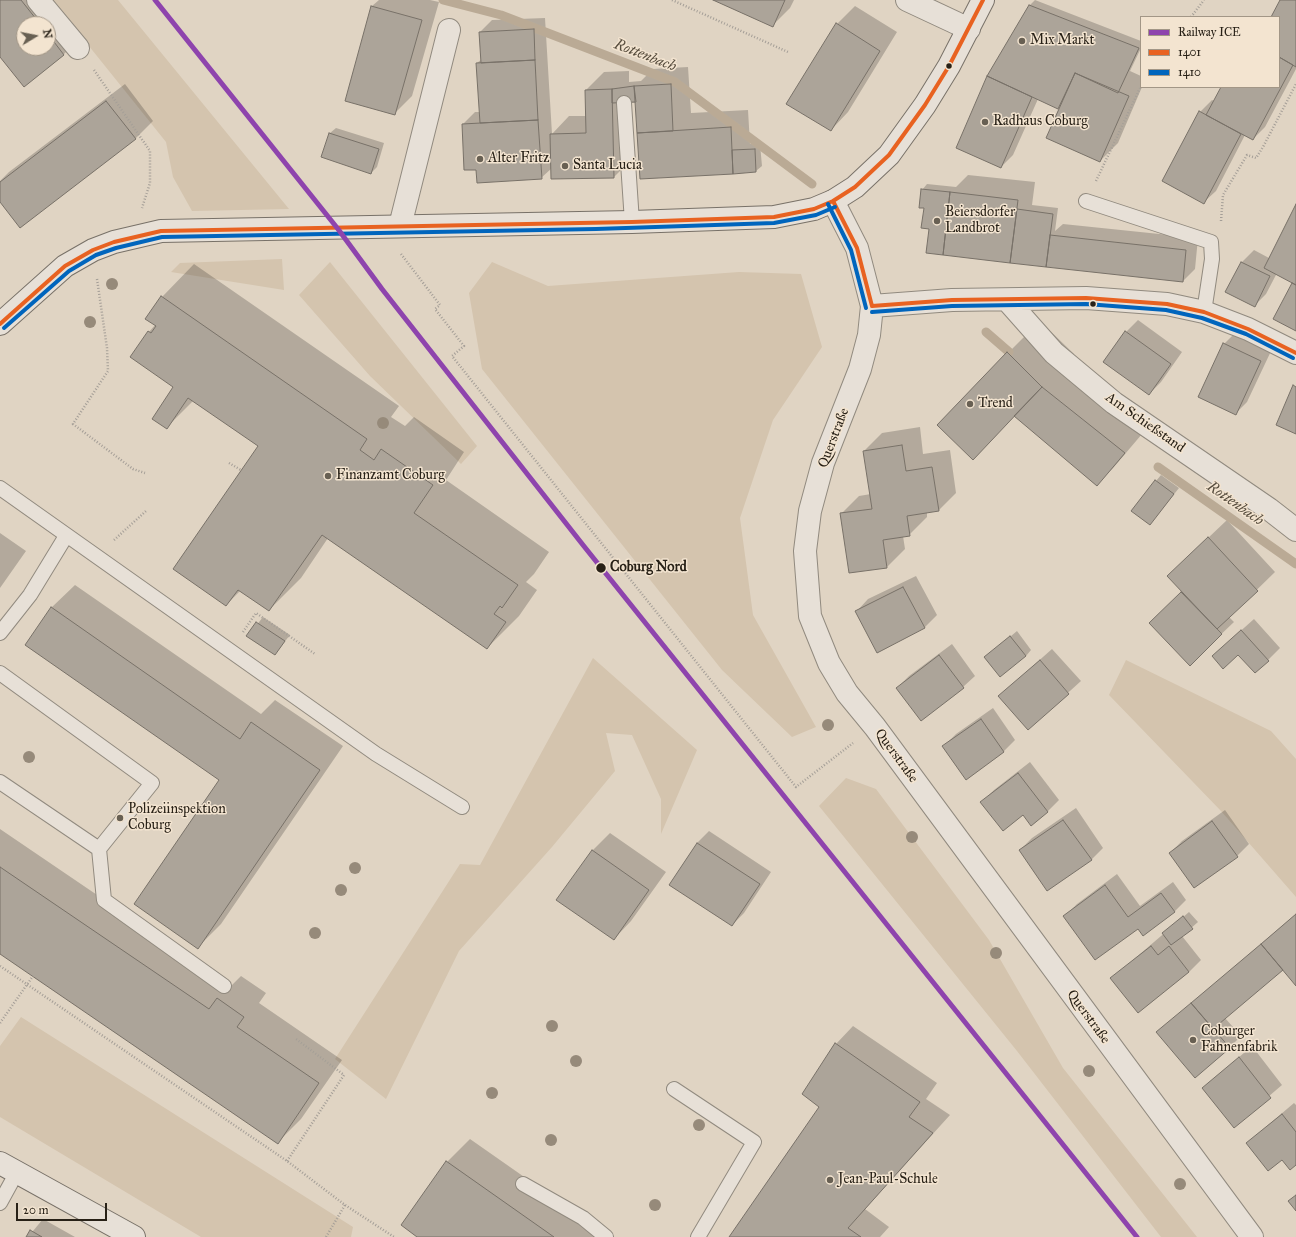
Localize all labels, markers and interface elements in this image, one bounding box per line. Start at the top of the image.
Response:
north arrow [16,16,56,56]
legend [1140,16,1280,88]
text: Railway ICE [1178,25,1241,39]
text: N [40,28,55,40]
place label: Mix Markt [1030,33,1094,49]
water label: Rottenbach [611,36,679,76]
marker: Mix Markt [1017,36,1027,46]
text: 1401 [1178,45,1201,59]
unlabelled marker [944,61,954,71]
text: 1410 [1178,65,1201,79]
place label: Radhaus Coburg [993,114,1088,130]
marker: Radhaus Coburg [980,117,990,127]
place label: Alter Fritz [488,151,549,167]
marker: Alter Fritz [475,154,485,164]
place label: Santa Lucia [573,158,642,174]
marker: Santa Lucia [560,161,570,171]
place label: Beiersdorfer Landbrot [945,205,1015,238]
marker: Beiersdorfer Landbrot [932,216,942,226]
unlabelled marker [1088,299,1098,309]
street label: Am Schießstand [1102,389,1188,457]
place label: Trend [978,396,1013,412]
marker: Trend [965,399,975,409]
street label: Querstraße [815,406,853,470]
place label: Finanzamt Coburg [336,468,445,484]
marker: Finanzamt Coburg [323,471,333,481]
water label: Rottenbach [1203,478,1267,530]
place label: Coburg Nord [610,560,687,576]
marker: Coburg Nord [594,561,608,575]
street label: Querstraße [871,726,921,786]
place label: Polizeiinspektion Coburg [128,802,226,834]
marker: Polizeiinspektion Coburg [115,813,125,823]
street label: Querstraße [1063,987,1113,1047]
place label: Coburger Fahnenfabrik [1201,1024,1277,1056]
marker: Coburger Fahnenfabrik [1188,1035,1198,1045]
place label: Jean-Paul-Schule [838,1172,938,1188]
marker: Jean-Paul-Schule [825,1175,835,1185]
scale bar [18,1195,109,1221]
text: 20 m [23,1203,49,1217]

